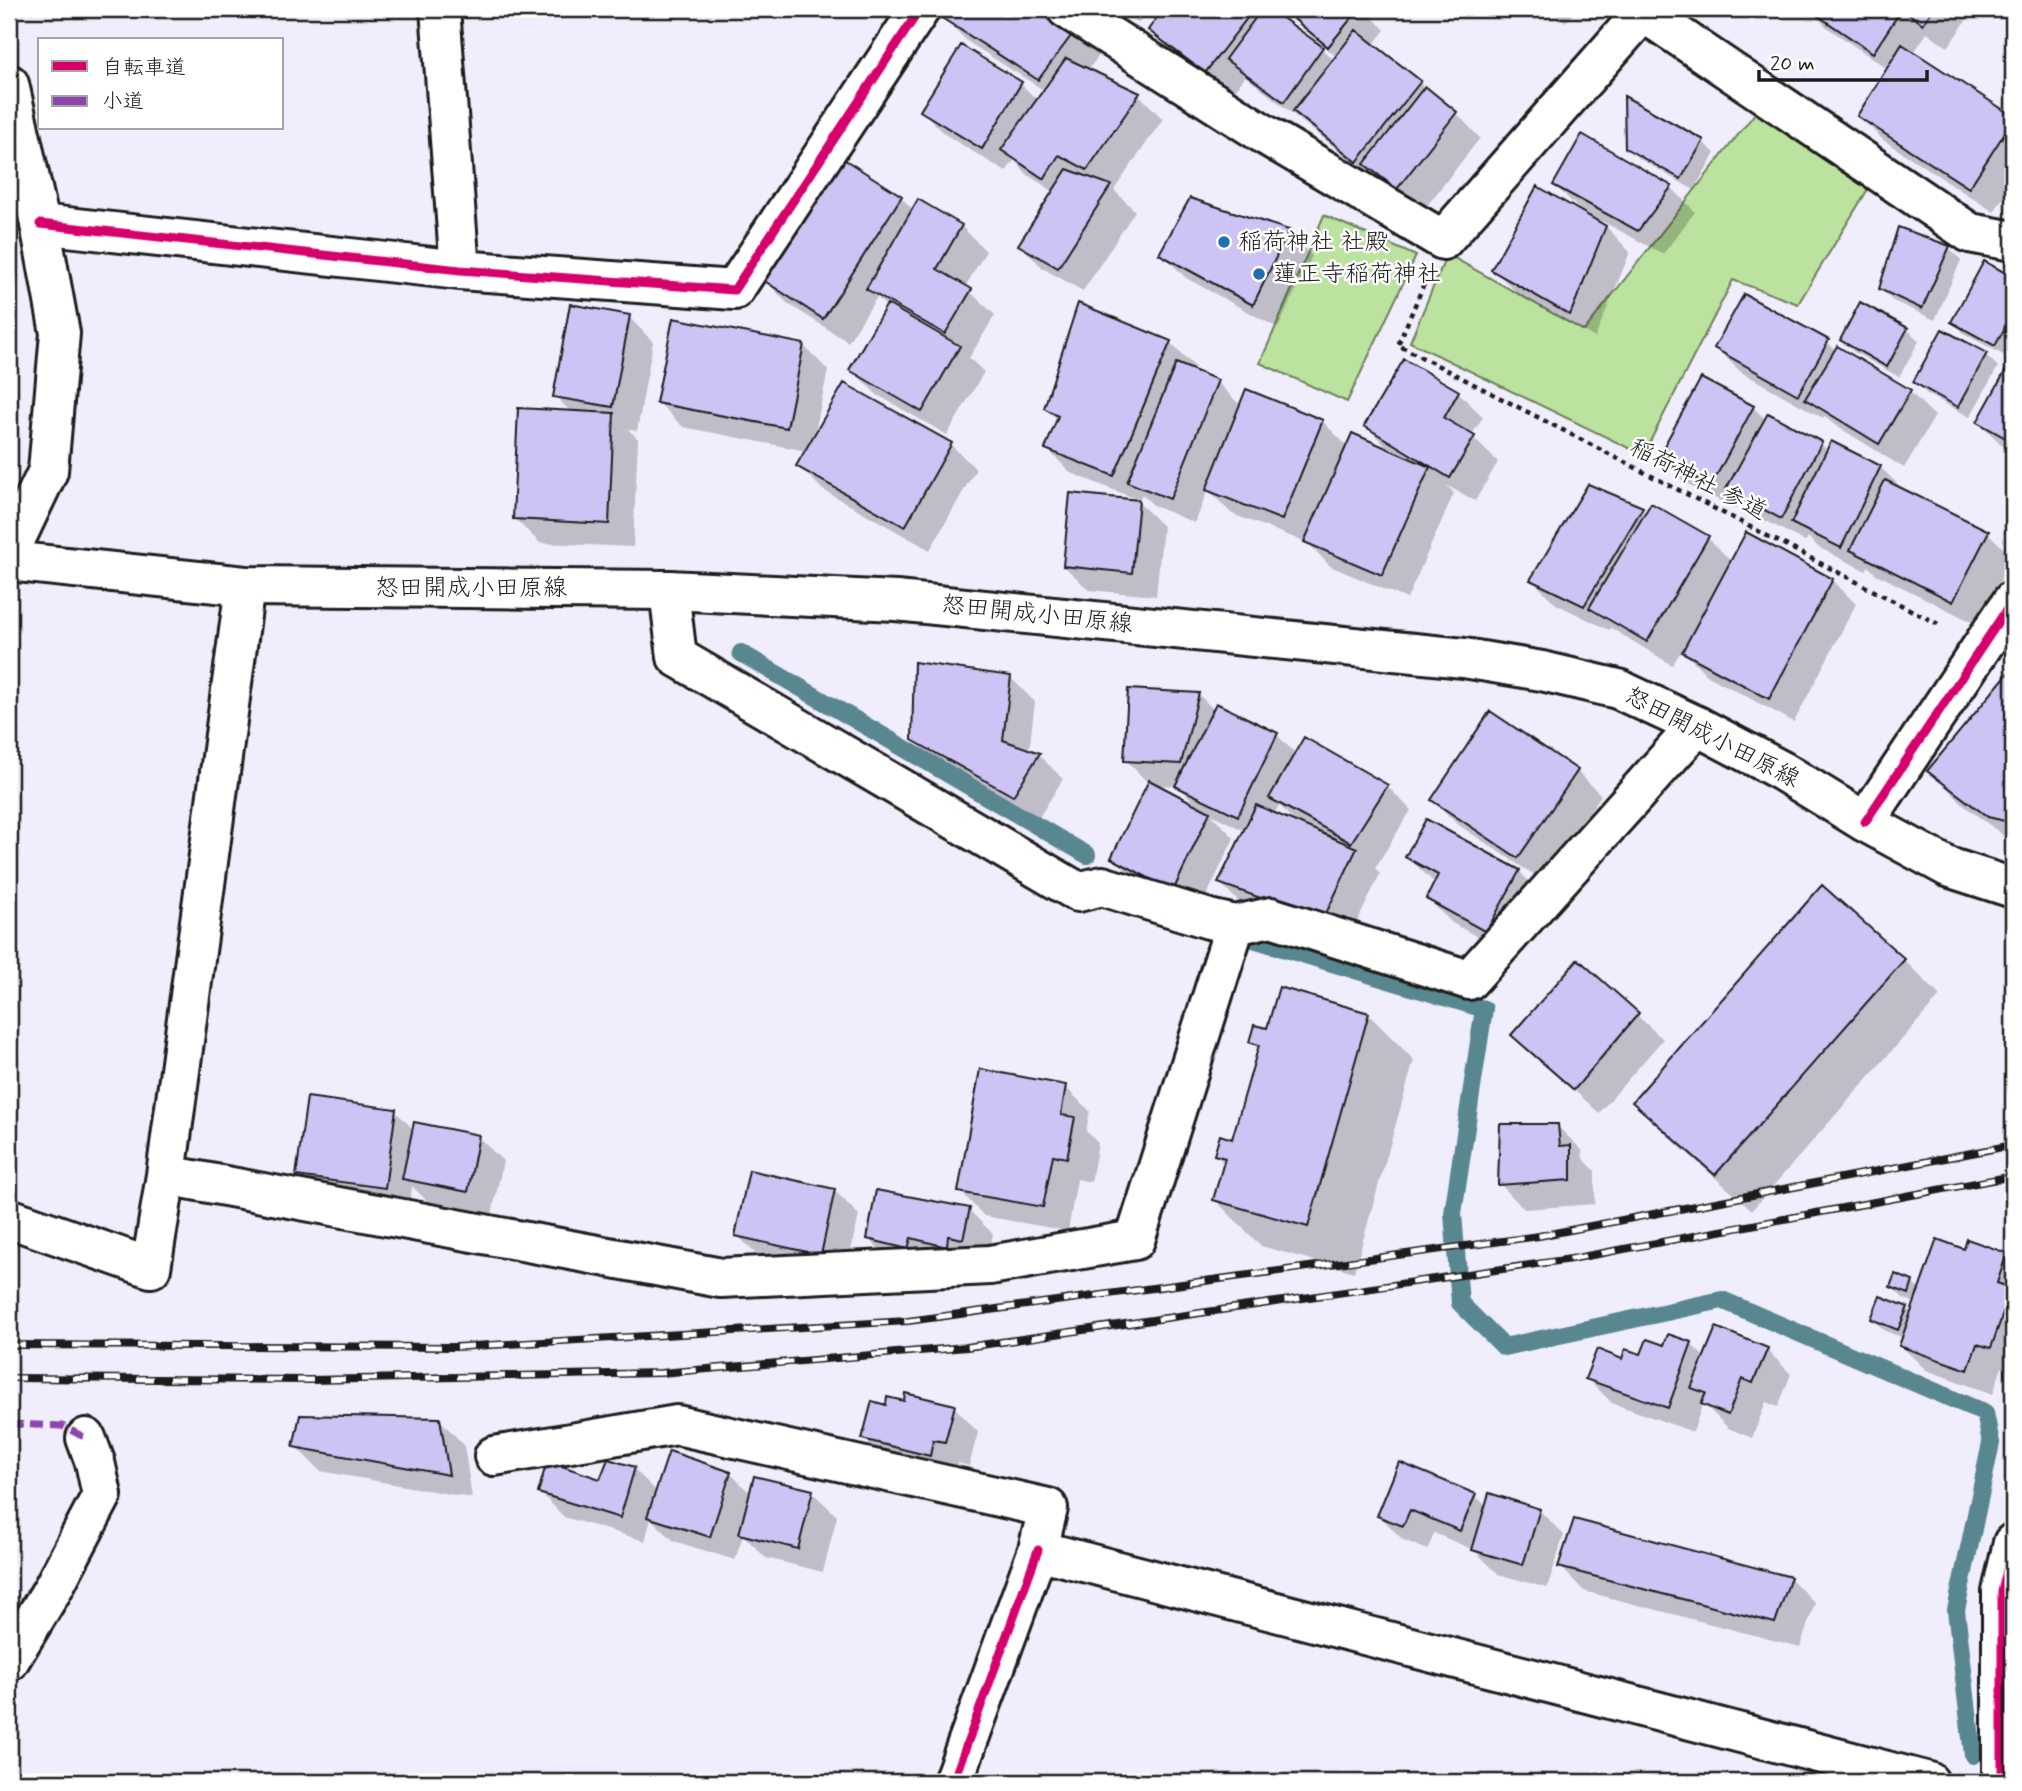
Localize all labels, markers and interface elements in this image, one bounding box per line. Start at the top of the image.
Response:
legend [38,38,284,130]
scale bar [1759,38,1927,82]
text: 20 m [1770,50,1815,78]
text: 自転車道 [102,54,186,82]
text: 小道 [102,88,144,116]
place label: 稲荷神社 社殿 [1238,227,1388,258]
marker: 稲荷神社 社殿 [1216,234,1232,250]
place label: 蓮正寺稲荷神社 [1273,259,1441,290]
marker: 蓮正寺稲荷神社 [1251,266,1267,282]
street label: 稲荷神社 参道 [1624,432,1772,528]
street label: 怒田開成小田原線 [375,573,567,604]
street label: 怒田開成小田原線 [940,590,1134,640]
street label: 怒田開成小田原線 [1619,681,1805,795]

